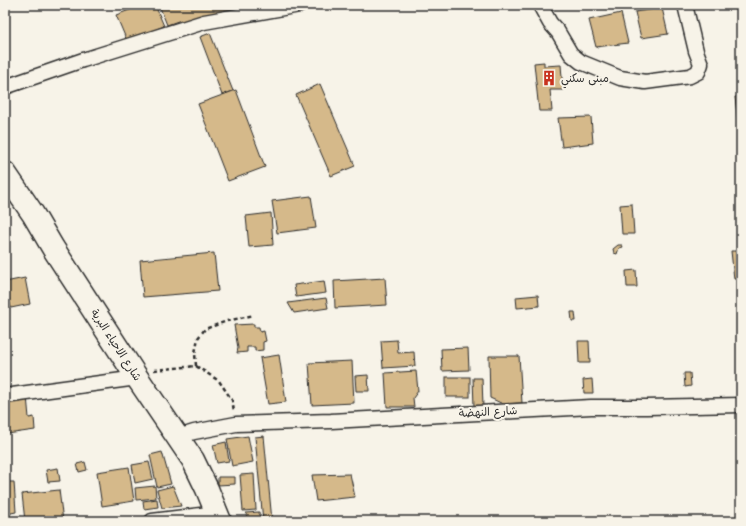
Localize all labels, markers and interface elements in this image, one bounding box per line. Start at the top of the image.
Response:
building icon: مبنى سكني [540,69,558,87]
place label: مبنى سكني [561,71,609,89]
street label: شارع الاحياء البرية [86,306,145,384]
street label: شارع النهضة [458,403,518,422]

